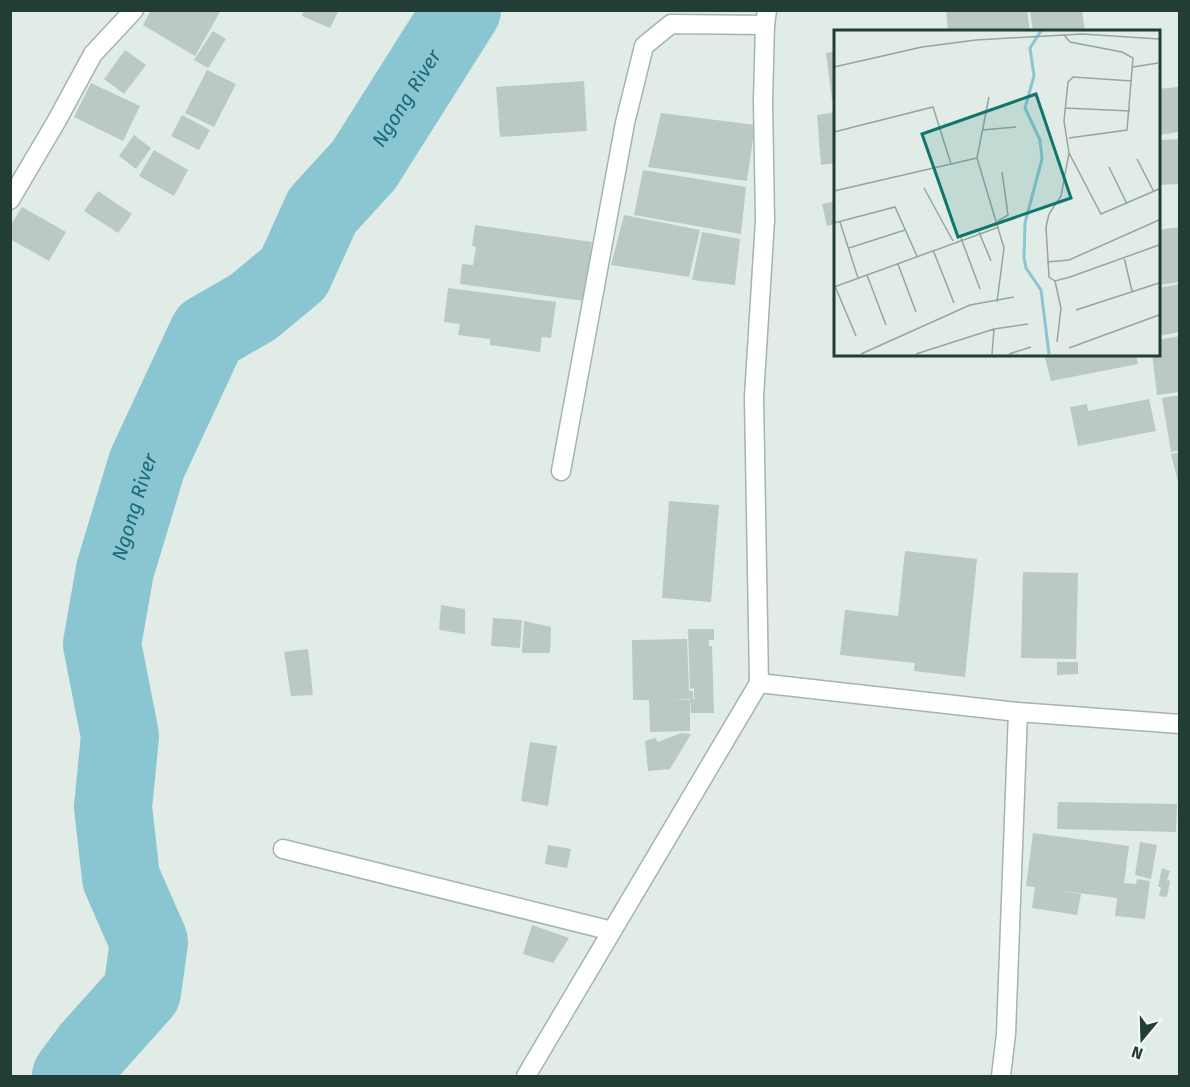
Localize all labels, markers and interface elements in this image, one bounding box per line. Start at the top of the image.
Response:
inset map [834,30,1160,356]
water label: Ngong River [367,44,447,151]
water label: Ngong River [107,448,163,563]
north arrow [1112,1009,1172,1069]
text: N [1129,1042,1145,1063]

